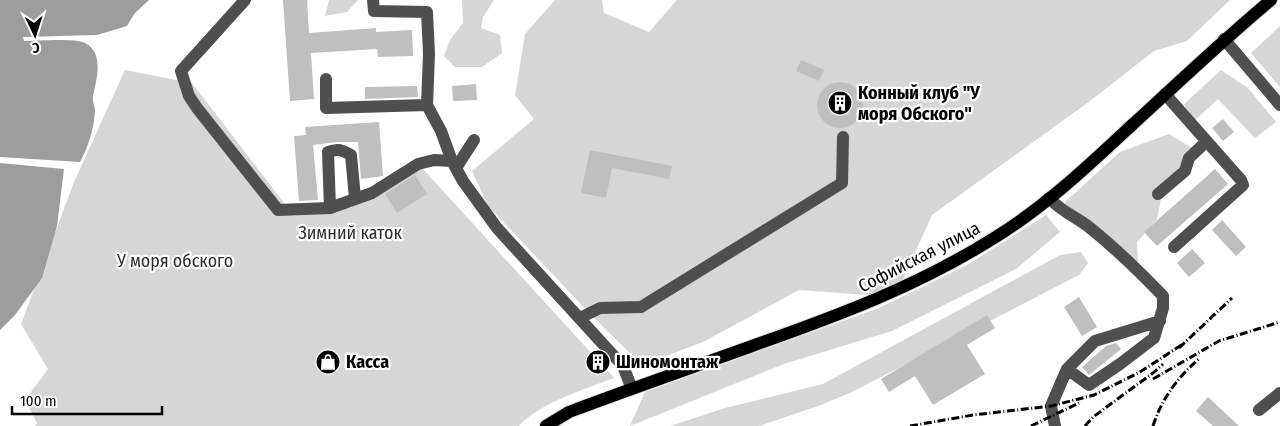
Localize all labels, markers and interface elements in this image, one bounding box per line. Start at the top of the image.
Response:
north arrow [10,10,60,60]
text: С [31,39,40,56]
place label: Конный клуб "У моря Обского" [858,82,980,125]
building icon: Конный клуб "У моря Обского" [827,90,853,116]
street label: Софийская улица [854,217,984,297]
park label: Зимний каток [298,222,402,244]
park label: У моря обского [116,250,233,272]
shop icon: Касса [315,349,341,375]
building icon: Шиномонтаж [585,349,611,375]
place label: Касса [346,351,389,373]
place label: Шиномонтаж [616,351,719,373]
scale bar [12,384,162,416]
text: 100 m [20,392,57,410]

